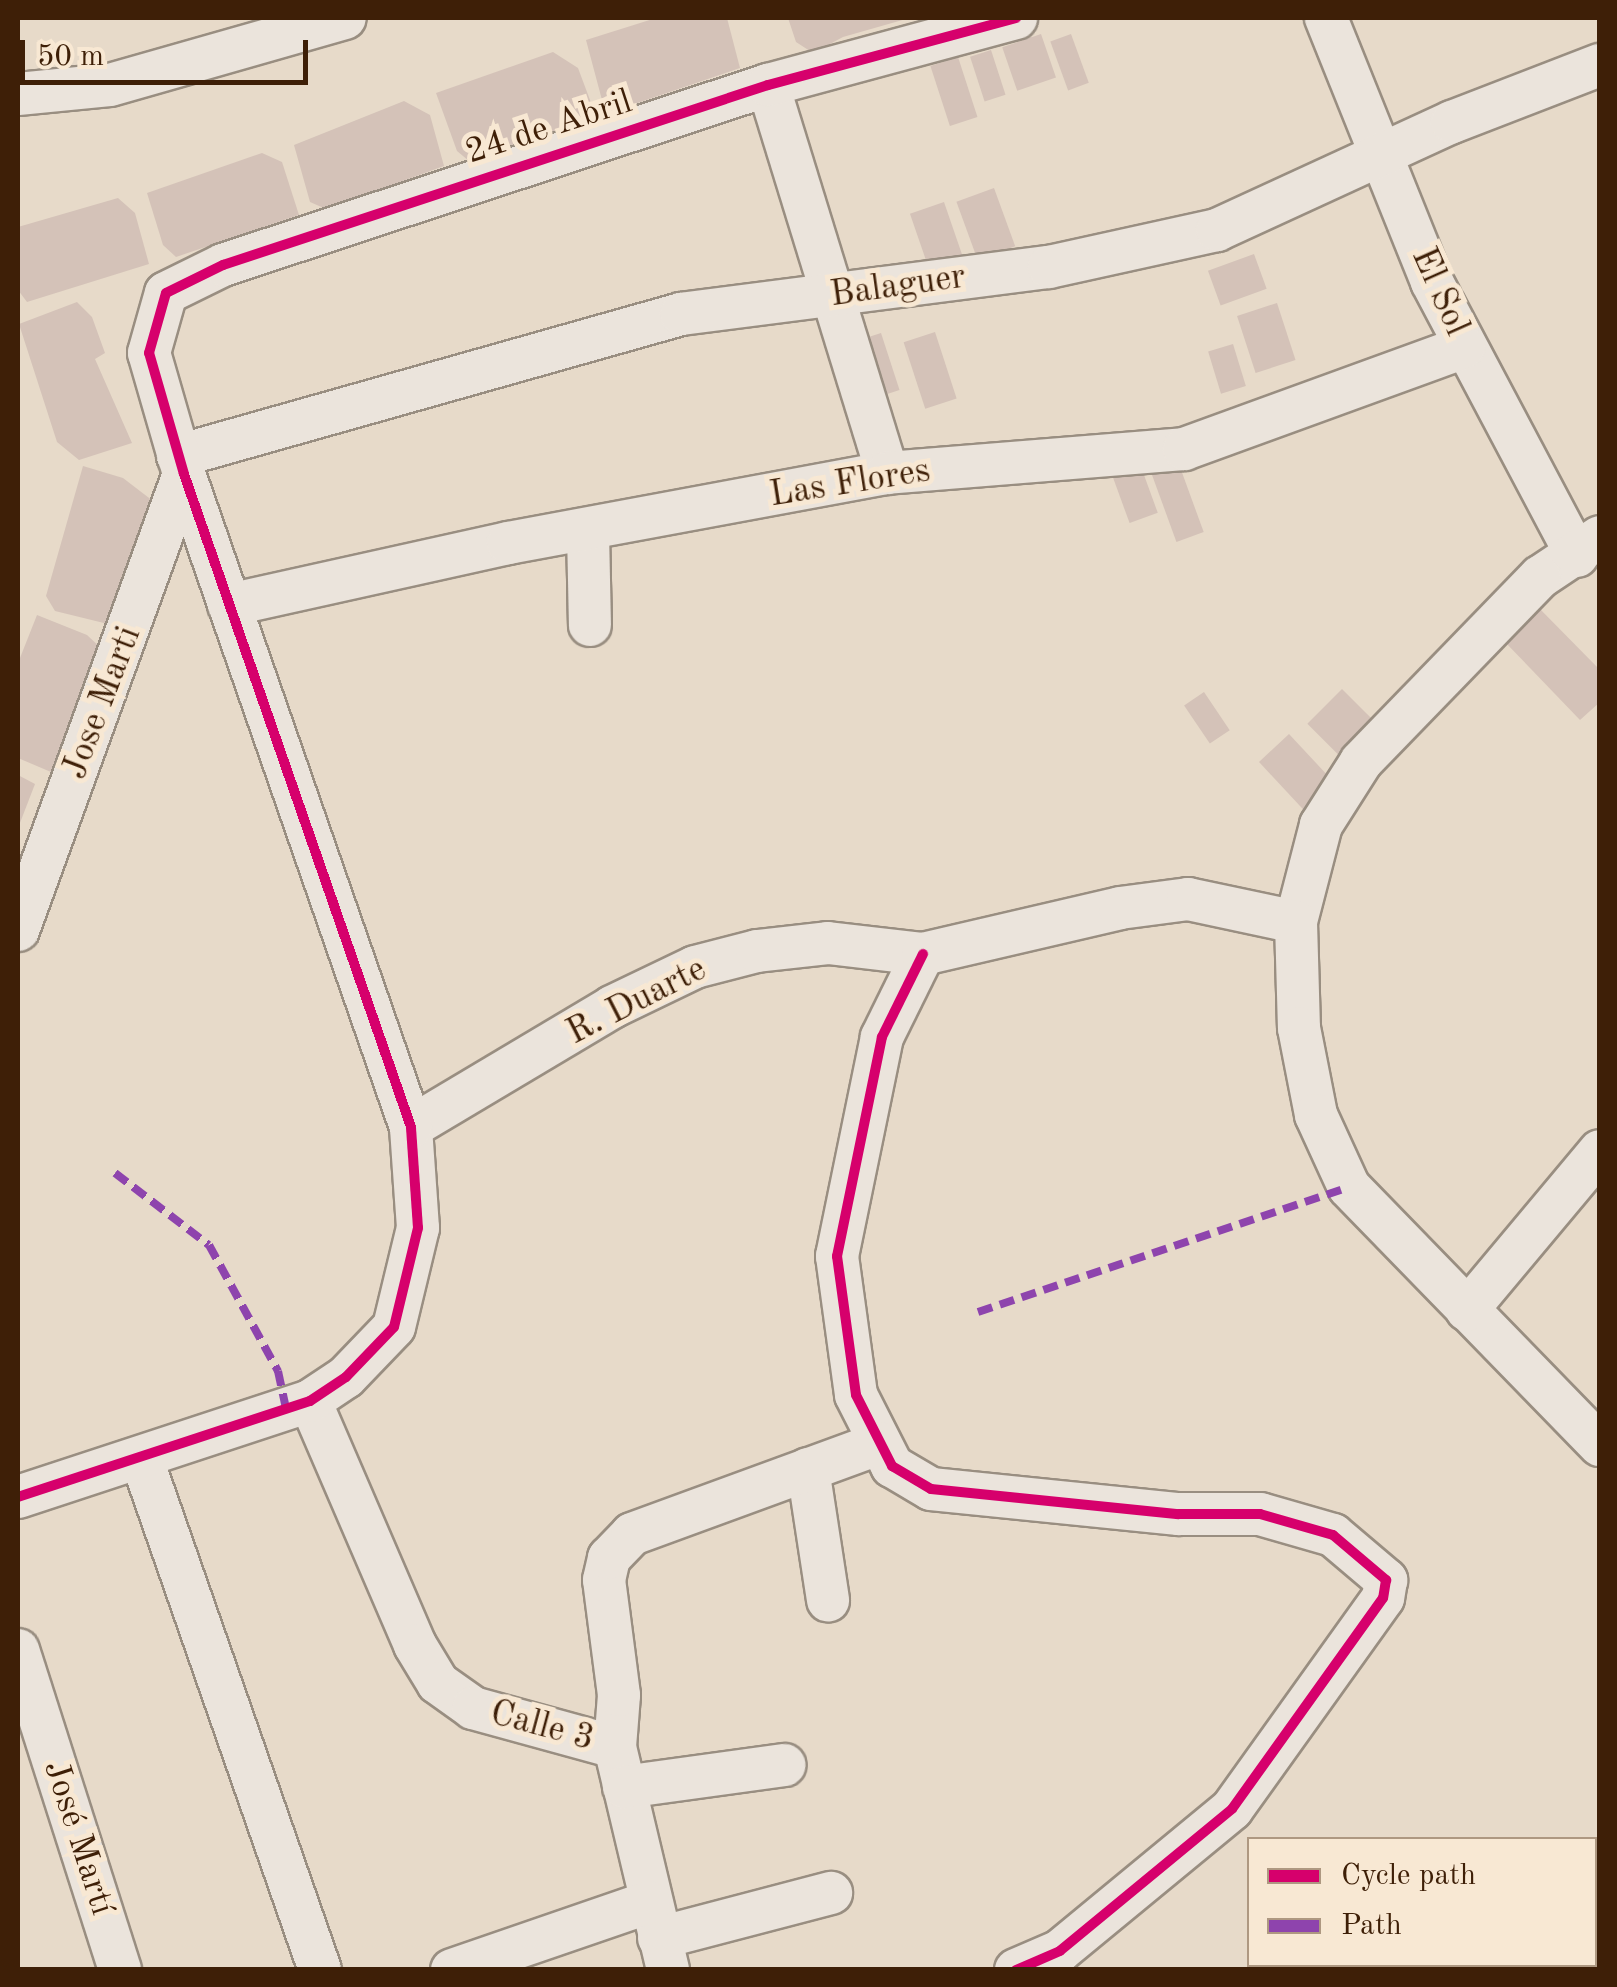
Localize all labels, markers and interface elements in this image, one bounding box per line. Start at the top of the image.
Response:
scale bar [25,20,312,82]
text: 50 m [37,42,104,72]
street label: 24 de Abril [460,81,638,175]
street label: El Sol [1401,241,1477,343]
street label: Balaguer [828,257,968,317]
street label: Las Flores [767,451,933,517]
street label: Jose Marti [55,621,151,785]
street label: R. Duarte [560,949,714,1055]
street label: Calle 3 [485,1693,599,1761]
street label: José Martí [33,1755,123,1921]
legend [1247,1837,1597,1967]
text: Cycle path [1341,1861,1476,1891]
text: Path [1341,1911,1402,1941]

